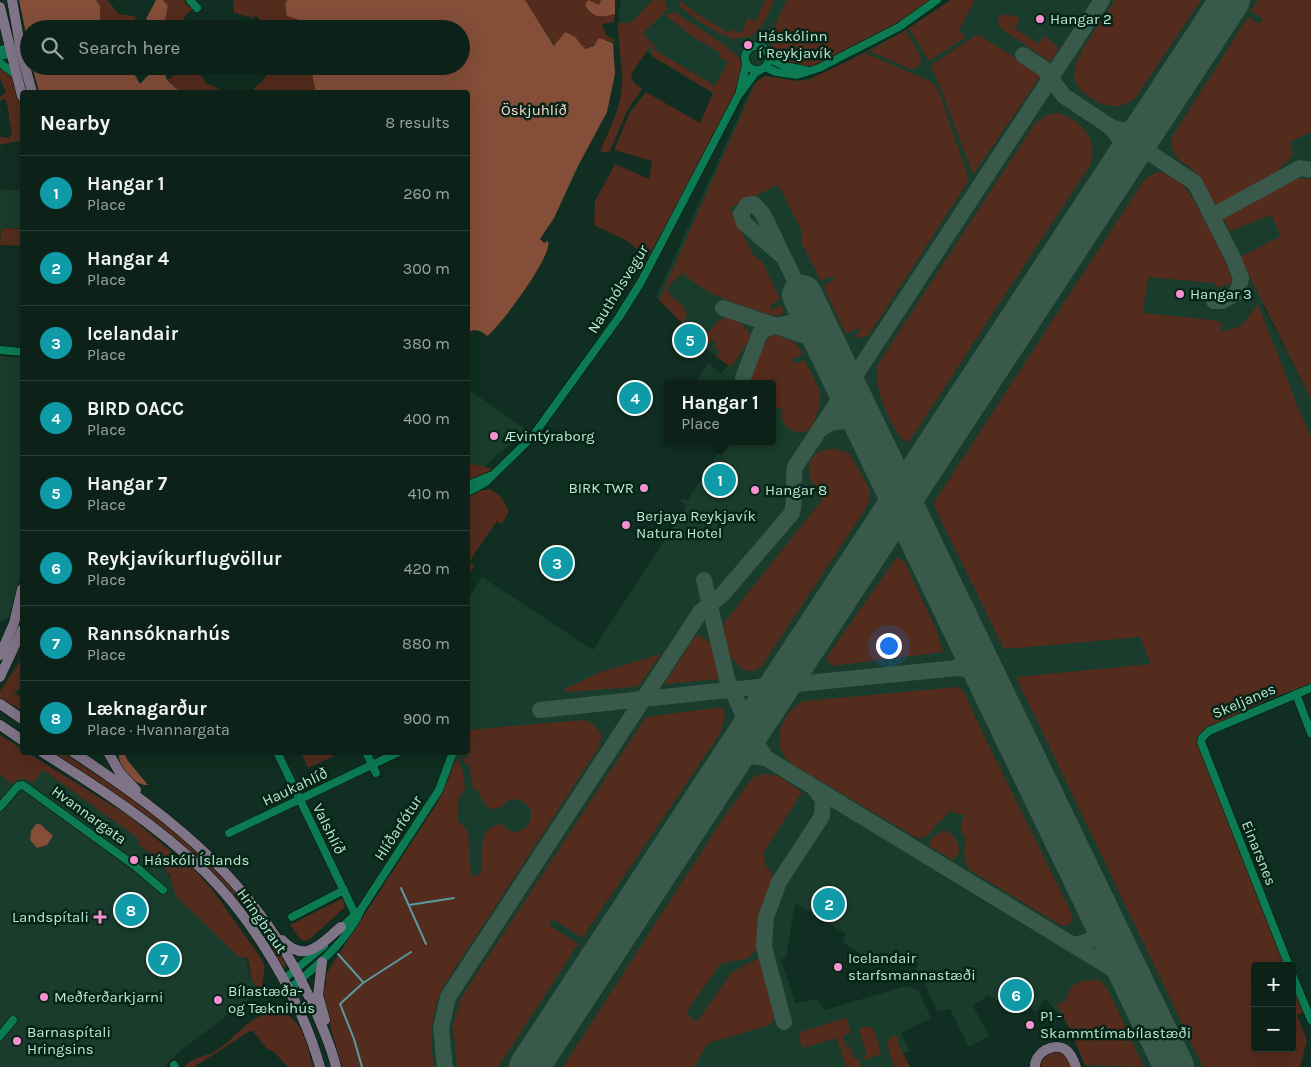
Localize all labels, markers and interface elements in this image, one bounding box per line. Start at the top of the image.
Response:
place label: Hangar 2 [1050,10,1112,28]
marker: Hangar 2 [1034,13,1046,25]
search box [20,20,470,75]
place label: Háskólinn í Reykjavík [758,27,832,62]
icon: search [38,34,66,62]
text: Search here [78,37,180,59]
marker: Háskólinn í Reykjavík [742,39,754,51]
park label: Öskjuhlíð [501,101,567,119]
text: Nearby [40,111,110,135]
text: 8 results [385,113,450,132]
text: Hangar 1 [87,173,165,195]
text: 1 [53,184,59,203]
text: 260 m [403,184,450,203]
text: Place [87,195,126,214]
street label: Nauthólsvegur [584,241,653,337]
text: Hangar 4 [87,248,169,270]
text: 2 [51,259,61,278]
text: 300 m [403,259,450,278]
text: Place [87,270,126,289]
place label: Hangar 3 [1190,285,1252,303]
marker: Hangar 3 [1174,288,1186,300]
pin: 5 [674,321,706,359]
text: Icelandair [87,323,178,345]
text: 3 [51,334,61,353]
text: 380 m [402,334,450,353]
text: Place [87,345,126,364]
pin: 4 [619,379,651,417]
popup [664,380,776,445]
text: Hangar 1 [681,392,759,414]
text: BIRD OACC [87,398,184,420]
text: 4 [51,409,61,428]
text: 400 m [403,409,450,428]
text: Place [681,414,720,433]
text: Place [87,420,126,439]
place label: Ævintýraborg [504,427,595,445]
marker: Ævintýraborg [488,430,500,442]
pin: 1 [704,461,736,499]
text: Hangar 7 [87,473,167,495]
place label: BIRK TWR [569,479,634,497]
place label: Hangar 8 [765,481,827,499]
marker: BIRK TWR [638,482,650,494]
text: 5 [51,484,61,503]
text: 410 m [408,484,450,503]
marker: Hangar 8 [749,484,761,496]
text: Place [87,495,126,514]
place label: Berjaya Reykjavík Natura Hotel [636,507,756,542]
marker: Berjaya Reykjavík Natura Hotel [620,519,632,531]
pin: 3 [541,544,573,582]
text: Reykjavíkurflugvöllur [87,548,282,570]
text: 6 [51,559,61,578]
text: 420 m [404,559,450,578]
text: Place [87,570,126,589]
text: Rannsóknarhús [87,623,230,645]
your location [876,633,902,659]
text: 7 [52,634,60,653]
text: 880 m [402,634,450,653]
text: Place [87,645,126,664]
street label: Skeljanes [1210,680,1278,722]
text: Læknagarður [87,698,207,720]
text: 8 [51,709,61,728]
text: 900 m [403,709,450,728]
text: Place · Hvannargata [87,720,230,739]
street label: Haukahlíð [259,764,331,810]
street label: Hvannargata [48,782,130,848]
street label: Hlíðarfótur [370,791,426,864]
street label: Valshlíð [309,801,349,857]
street label: Einarsnes [1238,818,1280,888]
place label: Háskóli Íslands [144,851,249,869]
marker: Háskóli Íslands [128,854,140,866]
street label: Hringbraut [233,885,291,957]
pin: 2 [813,885,845,923]
pin: 8 [115,891,147,929]
place label: Landspítali [12,908,89,926]
marker: Landspítali [93,910,107,924]
pin: 7 [148,940,180,978]
place label: Icelandair starfsmannastæði [848,949,976,984]
marker: Icelandair starfsmannastæði [832,961,844,973]
map controls [1251,962,1296,1052]
button: + [1251,962,1296,1007]
pin: 6 [1000,976,1032,1014]
place label: Bílastæða- og Tæknihús [228,982,315,1017]
place label: Meðferðarkjarni [54,988,163,1006]
marker: Meðferðarkjarni [38,991,50,1003]
marker: Bílastæða- og Tæknihús [212,994,224,1006]
place label: P1 - Skammtímabílastæði [1040,1007,1191,1042]
button: − [1251,1007,1296,1052]
marker: P1 - Skammtímabílastæði [1024,1019,1036,1031]
place label: Barnaspítali Hringsins [27,1023,111,1058]
marker: Barnaspítali Hringsins [11,1035,23,1047]

